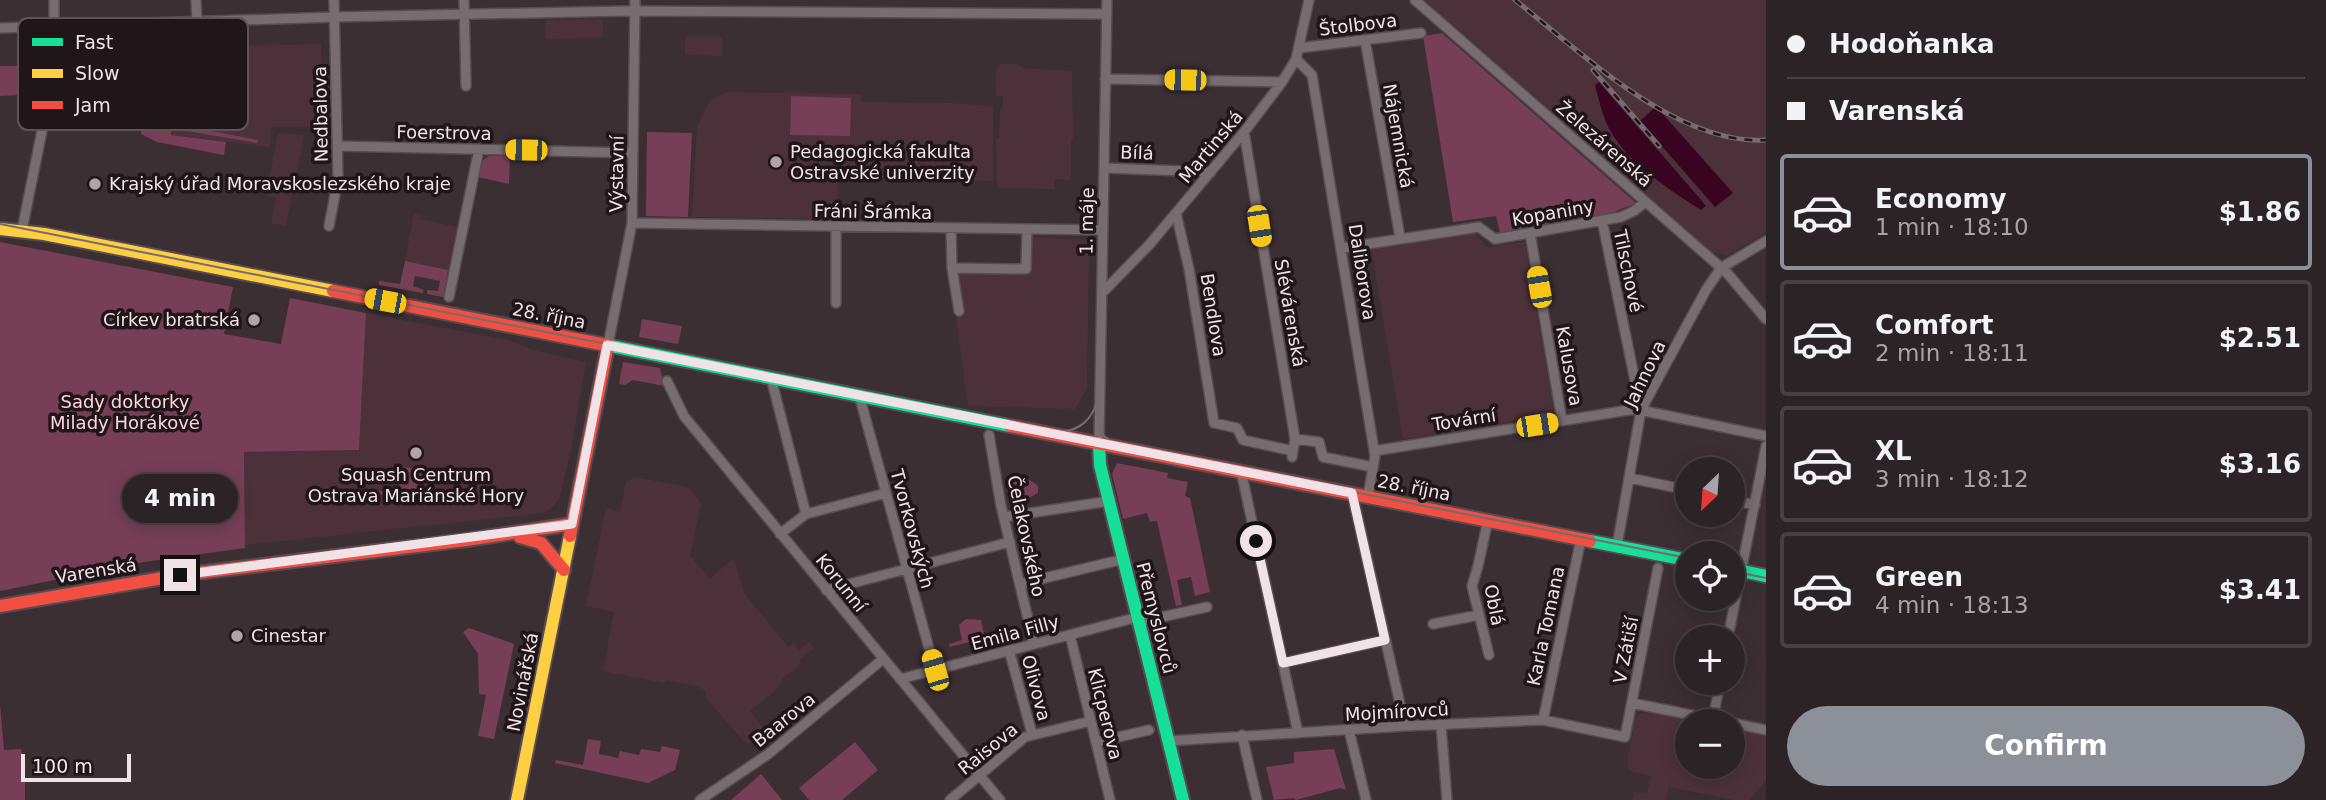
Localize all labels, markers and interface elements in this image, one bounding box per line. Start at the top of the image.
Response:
street label: Štolbova [1318,9,1398,40]
legend [18,18,248,130]
text: Hodoňanka [1829,29,1995,59]
text: Fast [75,31,113,53]
text: Slow [75,62,120,84]
street label: Nedbalova [309,66,332,162]
car [1164,69,1207,91]
street label: Nájemnická [1379,82,1418,190]
text: Jam [74,94,111,116]
street label: Železárenská [1552,96,1656,191]
text: Varenská [1829,96,1965,126]
street label: Martinská [1174,106,1247,187]
street label: Foerstrova [396,121,492,144]
street label: Výstavní [605,134,628,213]
car [505,139,548,161]
place label: Pedagogická fakulta Ostravské univerzity [790,141,975,183]
street label: Bílá [1120,141,1154,164]
marker: Pedagogická fakulta Ostravské univerzity [768,154,784,170]
place label: Krajský úřad Moravskoslezského kraje [109,173,451,194]
marker: Krajský úřad Moravskoslezského kraje [87,176,103,192]
icon: car [1791,181,1854,244]
text: Economy [1875,184,2006,214]
street label: 1. máje [1075,187,1098,255]
street label: Kopaniny [1510,195,1596,230]
text: $1.86 [2219,197,2301,227]
street label: Fráni Šrámka [814,200,932,223]
car [1246,204,1273,248]
text: 1 min · 18:10 [1875,214,2029,240]
street label: Daliborova [1345,222,1380,321]
street label: Tilschové [1609,227,1647,314]
street label: Slévárenská [1271,257,1310,369]
car [1526,264,1553,310]
street label: Bendlova [1197,272,1230,358]
car [363,287,408,315]
street label: 28. října [511,298,588,333]
icon: car [1791,307,1854,370]
place label: Církev bratrská [103,309,240,330]
text: Comfort [1875,310,1993,340]
marker: Církev bratrská [246,312,262,328]
text: $2.51 [2219,323,2301,353]
street label: Kalusova [1552,324,1587,408]
street label: Jahnova [1619,337,1670,412]
text: 2 min · 18:11 [1875,340,2029,366]
park label: Sady doktorky Milady Horákové [50,391,200,433]
street label: Tovární [1430,404,1498,435]
car [1515,411,1560,439]
icon: car [1791,433,1854,496]
text: XL [1875,436,1912,466]
marker: Squash Centrum Ostrava Mariánské Hory [408,445,424,461]
text: $3.16 [2219,449,2301,479]
north arrow [1675,457,1745,527]
map controls [1675,457,1745,779]
place label: Squash Centrum Ostrava Mariánské Hory [308,464,525,506]
street label: Tvorkovských [886,466,938,591]
text: 3 min · 18:12 [1875,466,2029,492]
street label: 28. října [1376,470,1453,505]
street label: Čelakovského [1003,473,1050,599]
callout: 4 min [122,474,238,522]
text: 4 min [144,485,216,511]
route start [1240,525,1272,557]
button: locate [1675,541,1745,611]
street label: Korunní [812,549,872,617]
street label: Varenská [54,554,138,587]
route end [164,559,196,591]
icon: car [1791,559,1854,622]
street label: Přemyslovců [1132,560,1180,676]
text: Green [1875,562,1963,592]
street label: Karla Tomana [1523,564,1568,688]
text: $3.41 [2219,575,2301,605]
street label: Oblá [1480,582,1509,627]
text: 4 min · 18:13 [1875,592,2029,618]
street label: Emila Filly [969,611,1062,654]
street label: V Zátiší [1609,614,1642,685]
place label: Cinestar [251,625,327,646]
button: + [1675,625,1745,695]
marker: Cinestar [229,628,245,644]
street label: Novinářská [503,631,542,733]
car [920,647,951,693]
street label: Olivova [1018,653,1055,723]
street label: Klicperova [1084,666,1127,762]
street label: Baarova [748,688,819,751]
street label: Mojmírovců [1344,698,1449,725]
button: Confirm [1787,706,2305,786]
button: − [1675,709,1745,779]
street label: Raisova [954,718,1022,779]
scale bar [21,751,131,783]
text: 100 m [32,755,93,777]

